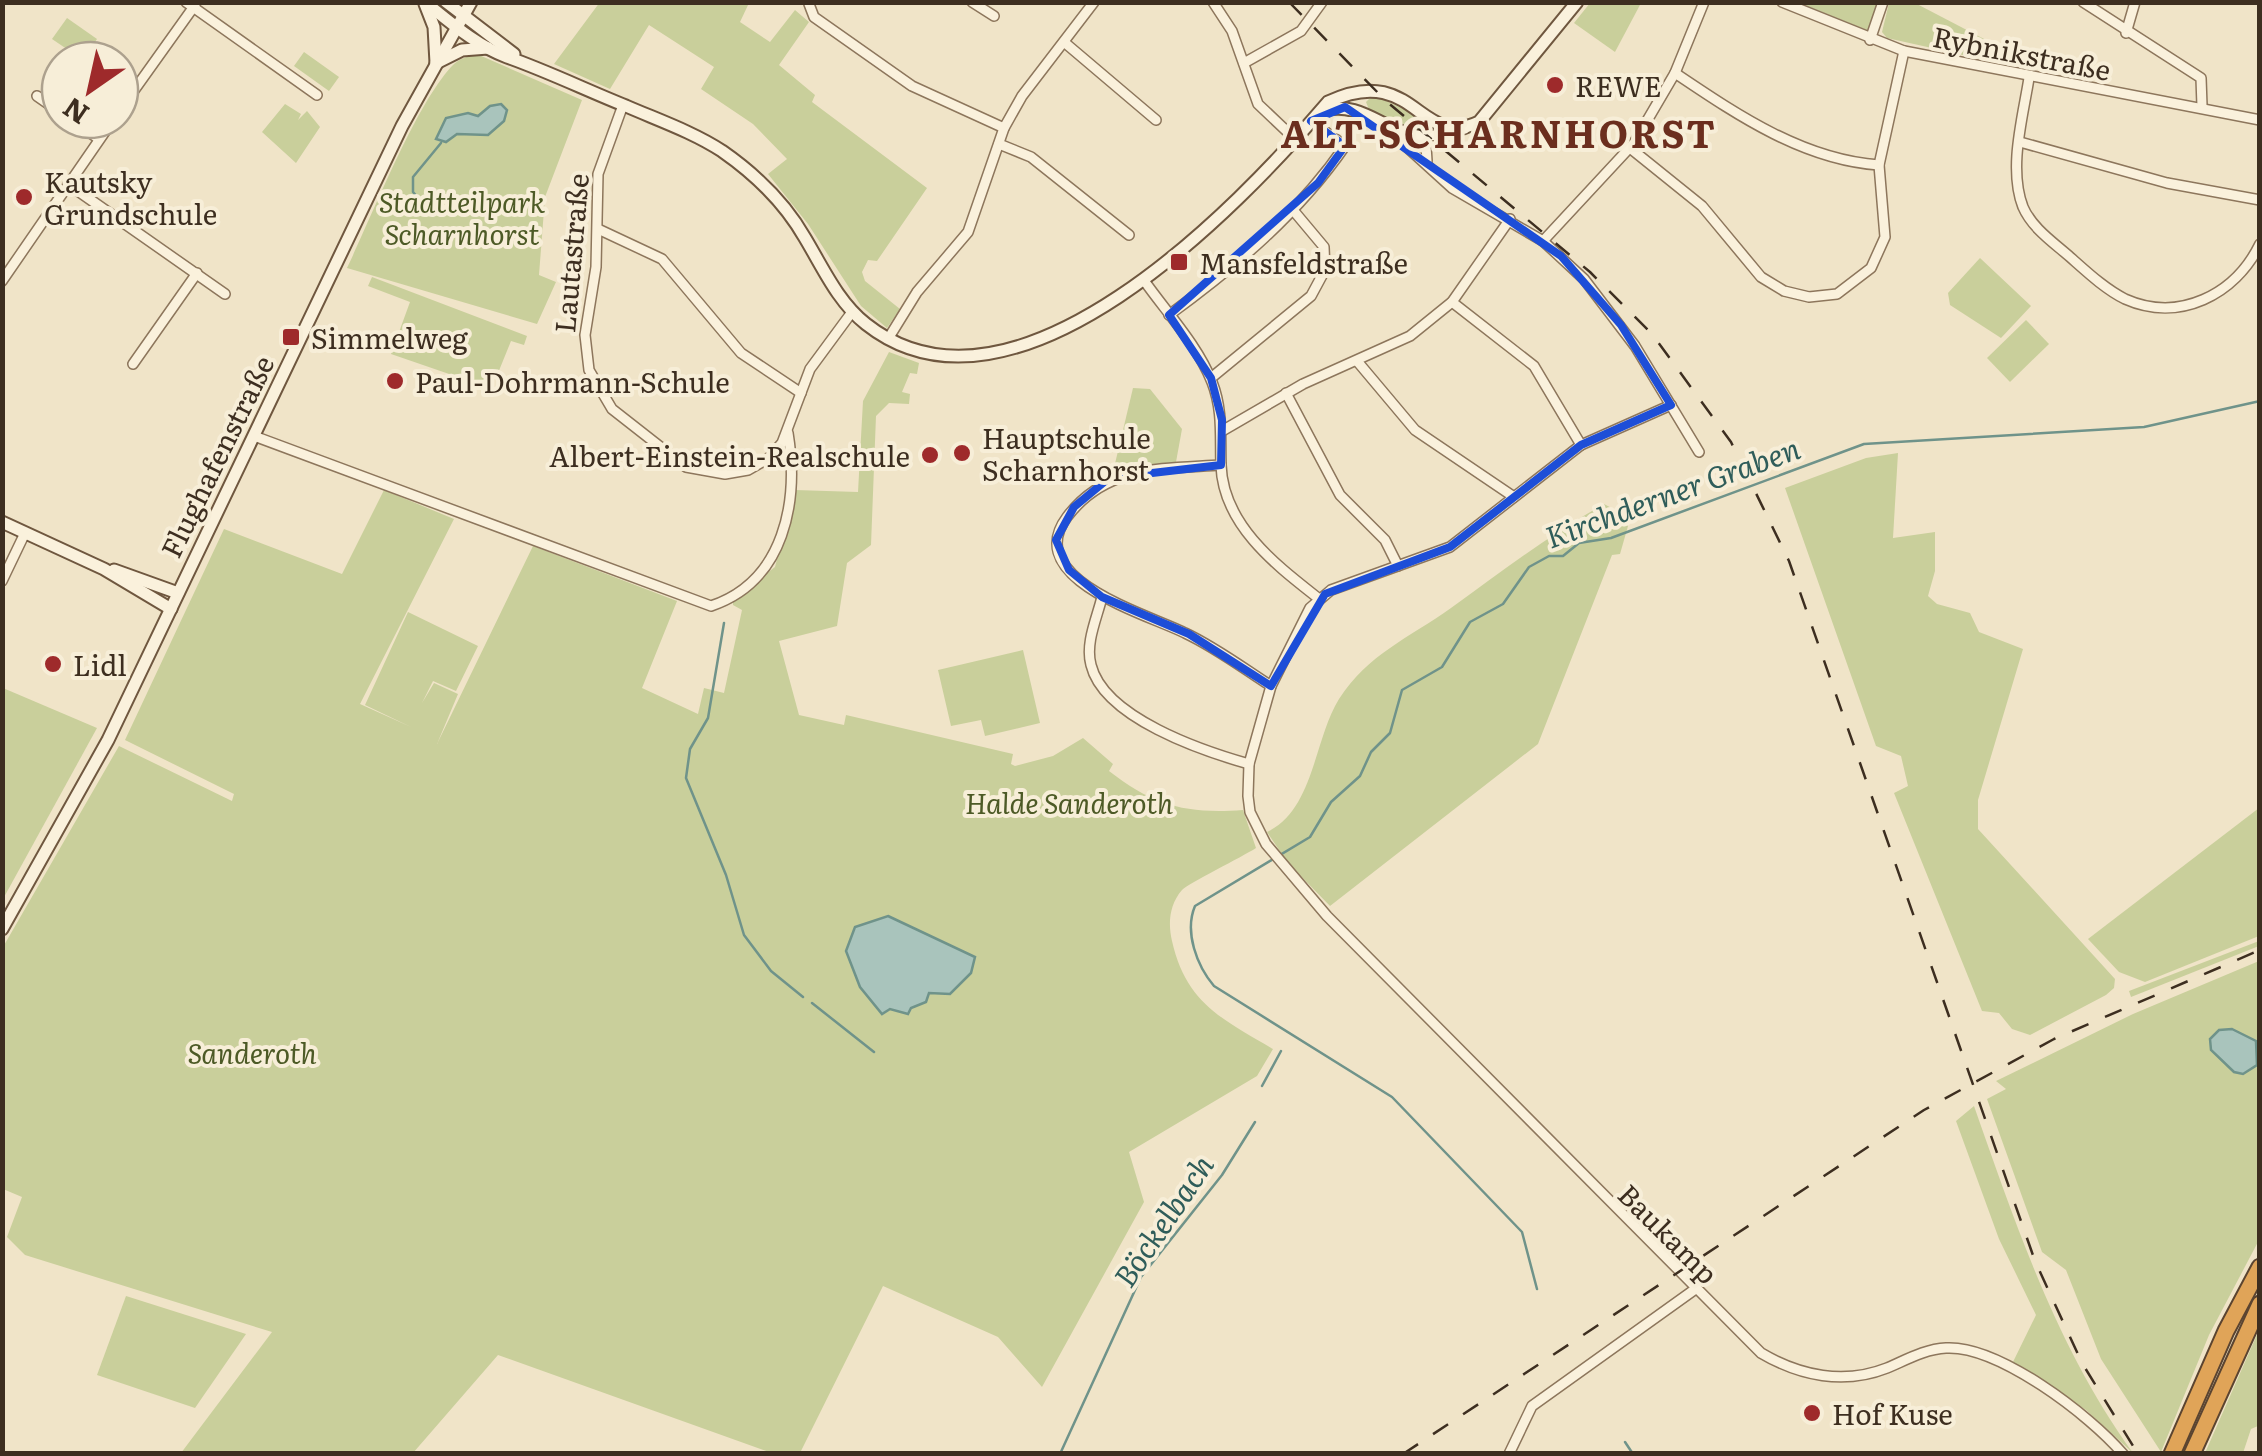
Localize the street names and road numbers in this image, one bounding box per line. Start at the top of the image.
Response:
street label: Rybnikstraße [1929,14,2115,90]
street label: Lautastraße [542,172,598,334]
street label: Flughafenstraße [149,348,283,564]
street label: Baukamp [1609,1173,1729,1293]

